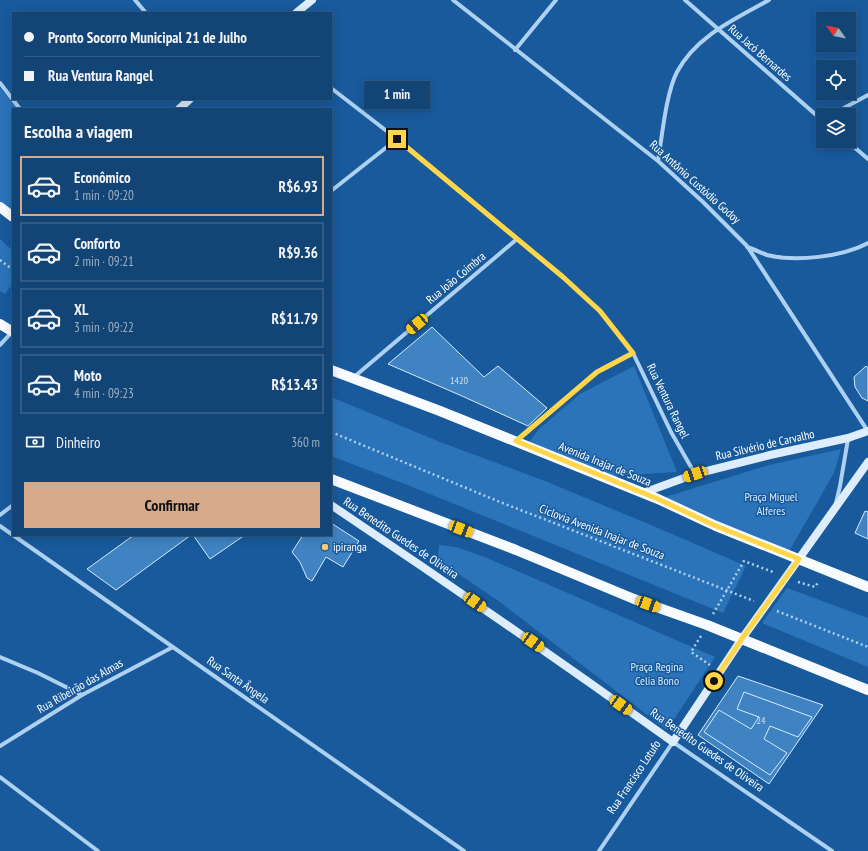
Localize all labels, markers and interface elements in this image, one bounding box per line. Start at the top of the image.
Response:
north arrow [816,12,856,52]
map controls [816,12,856,148]
street label: Rua Jacó Bernardes [725,21,795,84]
text: Pronto Socorro Municipal 21 de Julho [48,28,247,47]
button: locate [816,60,856,100]
text: Rua Ventura Rangel [48,66,153,85]
callout: 1 min [364,81,430,109]
text: 1 min [384,86,410,103]
button: layers [816,108,856,148]
text: Escolha a viagem [24,120,133,143]
route end [388,130,406,148]
street label: Rua Antônio Custódio Godoy [647,137,744,227]
icon: car [26,168,62,204]
text: Econômico [74,168,131,187]
text: R$6.93 [279,177,318,196]
text: 1 min · 09:20 [74,187,134,204]
icon: car [26,234,62,270]
text: Conforto [74,234,120,253]
text: R$9.36 [279,243,318,262]
street label: Rua João Coimbra [423,248,489,307]
text: 2 min · 09:21 [74,253,134,270]
icon: car [26,300,62,336]
text: XL [74,300,88,319]
text: R$11.79 [271,309,318,328]
car [404,312,430,336]
text: 3 min · 09:22 [74,319,134,336]
street label: Rua Ventura Rangel [644,361,693,441]
icon: car [26,366,62,402]
text: Moto [74,366,102,385]
house number: 1420 [450,374,469,387]
text: R$13.43 [271,375,318,394]
text: 4 min · 09:23 [74,385,134,402]
street label: Rua Silvério de Carvalho [714,426,816,463]
icon: cash [24,431,46,453]
text: Dinheiro [56,433,100,452]
text: 360 m [291,434,320,451]
street label: Avenida Inajar de Souza [557,438,654,489]
car [682,464,708,484]
button: Confirmar [24,482,320,528]
park label: Praça Miguel Alferes [744,489,798,518]
street label: Rua Benedito Guedes de Oliveira [341,493,462,582]
street label: Ciclovia Avenida Inajar de Souza [537,501,667,562]
car [448,519,474,539]
place label: ipiranga [333,539,367,554]
marker: ipiranga [320,542,330,552]
car [462,590,488,614]
car [635,594,661,614]
car [520,630,546,654]
street label: Rua Santa Ângela [204,653,272,707]
street label: Rua Ribeirão das Almas [34,655,125,716]
park label: Praça Regina Celia Bono [631,659,684,688]
route start [705,672,723,690]
car [608,693,634,717]
street label: Rua Benedito Guedes de Oliveira [647,705,767,795]
house number: 24 [757,714,766,727]
street label: Rua Francisco Lotufo [603,737,664,816]

